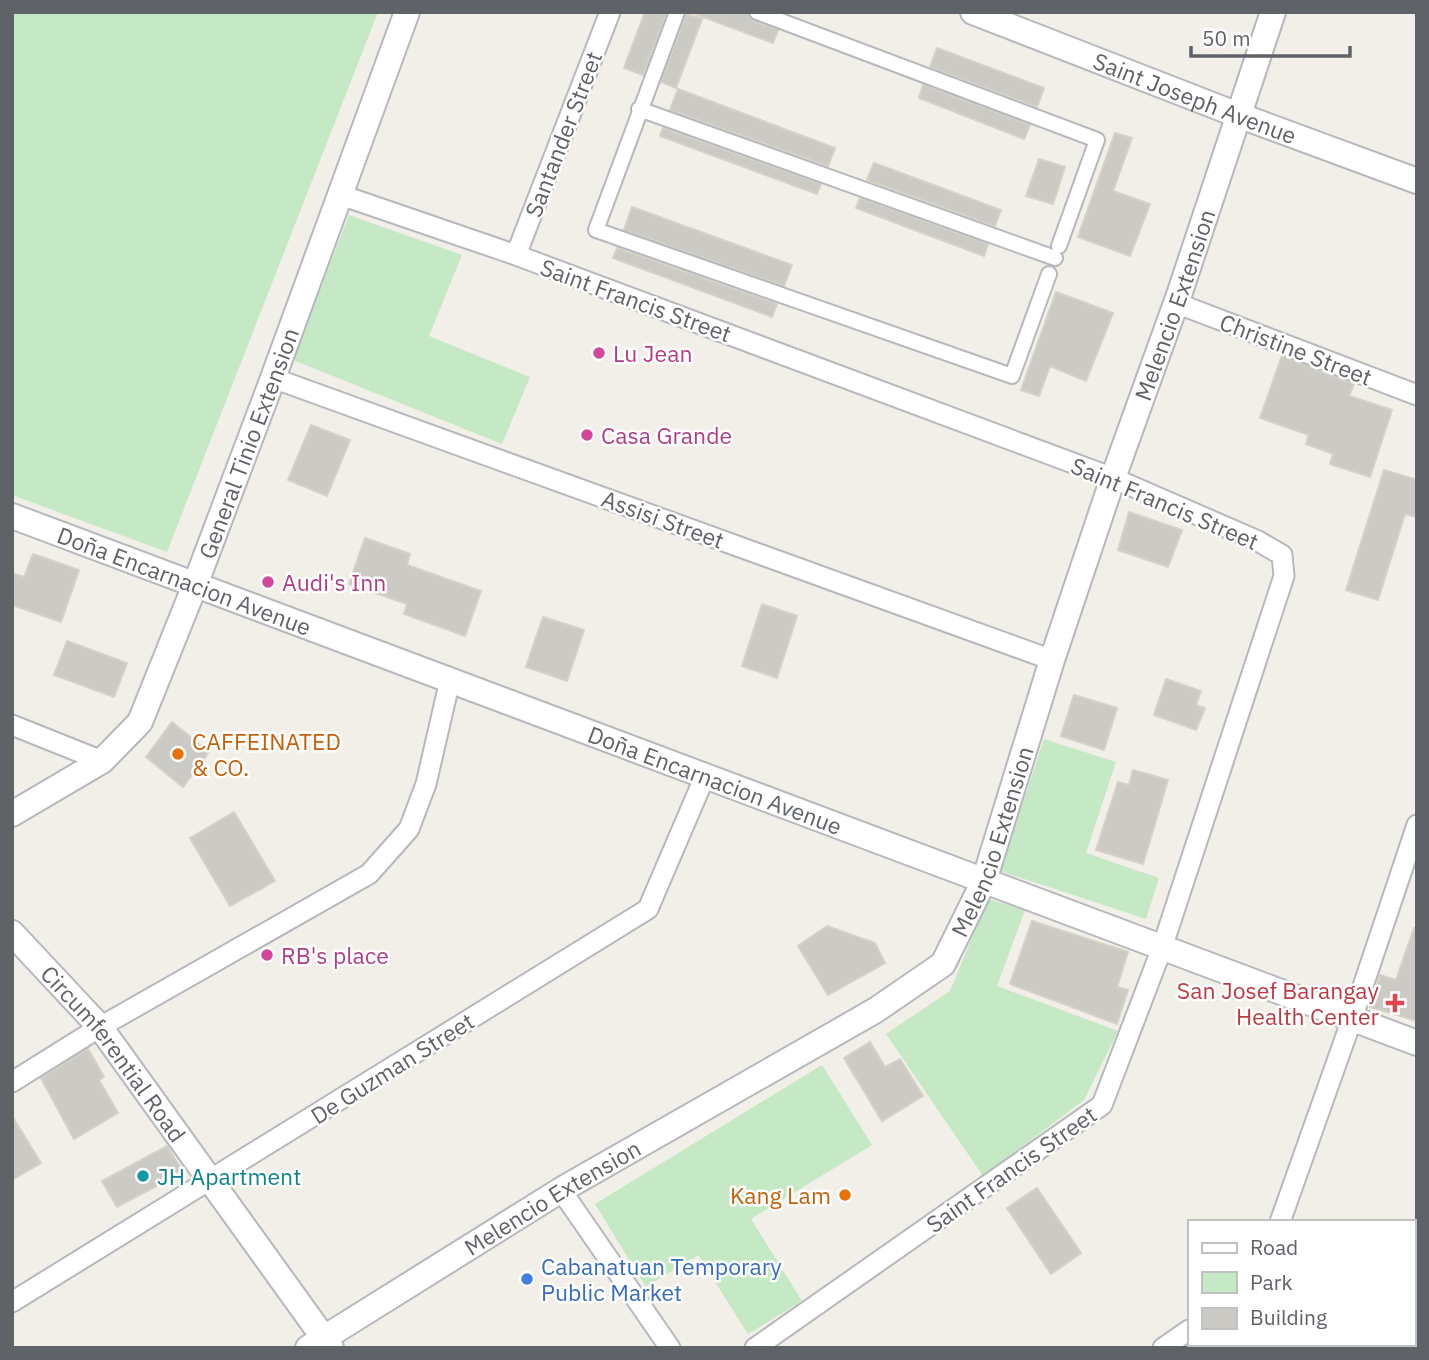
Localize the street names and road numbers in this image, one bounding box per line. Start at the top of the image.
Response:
street label: Saint Joseph Avenue [1089,45,1301,150]
street label: Santander Street [518,47,608,221]
street label: Melencio Extension [1127,205,1222,404]
street label: Saint Francis Street [536,252,736,348]
street label: Christine Street [1216,306,1376,392]
street label: General Tinio Extension [191,324,305,563]
street label: Saint Francis Street [1067,450,1263,556]
street label: Assisi Street [598,483,728,555]
street label: Doña Encarnacion Avenue [53,519,315,642]
street label: Doña Encarnacion Avenue [584,718,846,841]
street label: Melencio Extension [944,742,1040,942]
street label: Circumferential Road [35,959,193,1148]
street label: De Guzman Street [305,1006,479,1130]
street label: Saint Francis Street [920,1099,1102,1239]
street label: Melencio Extension [458,1133,646,1262]

